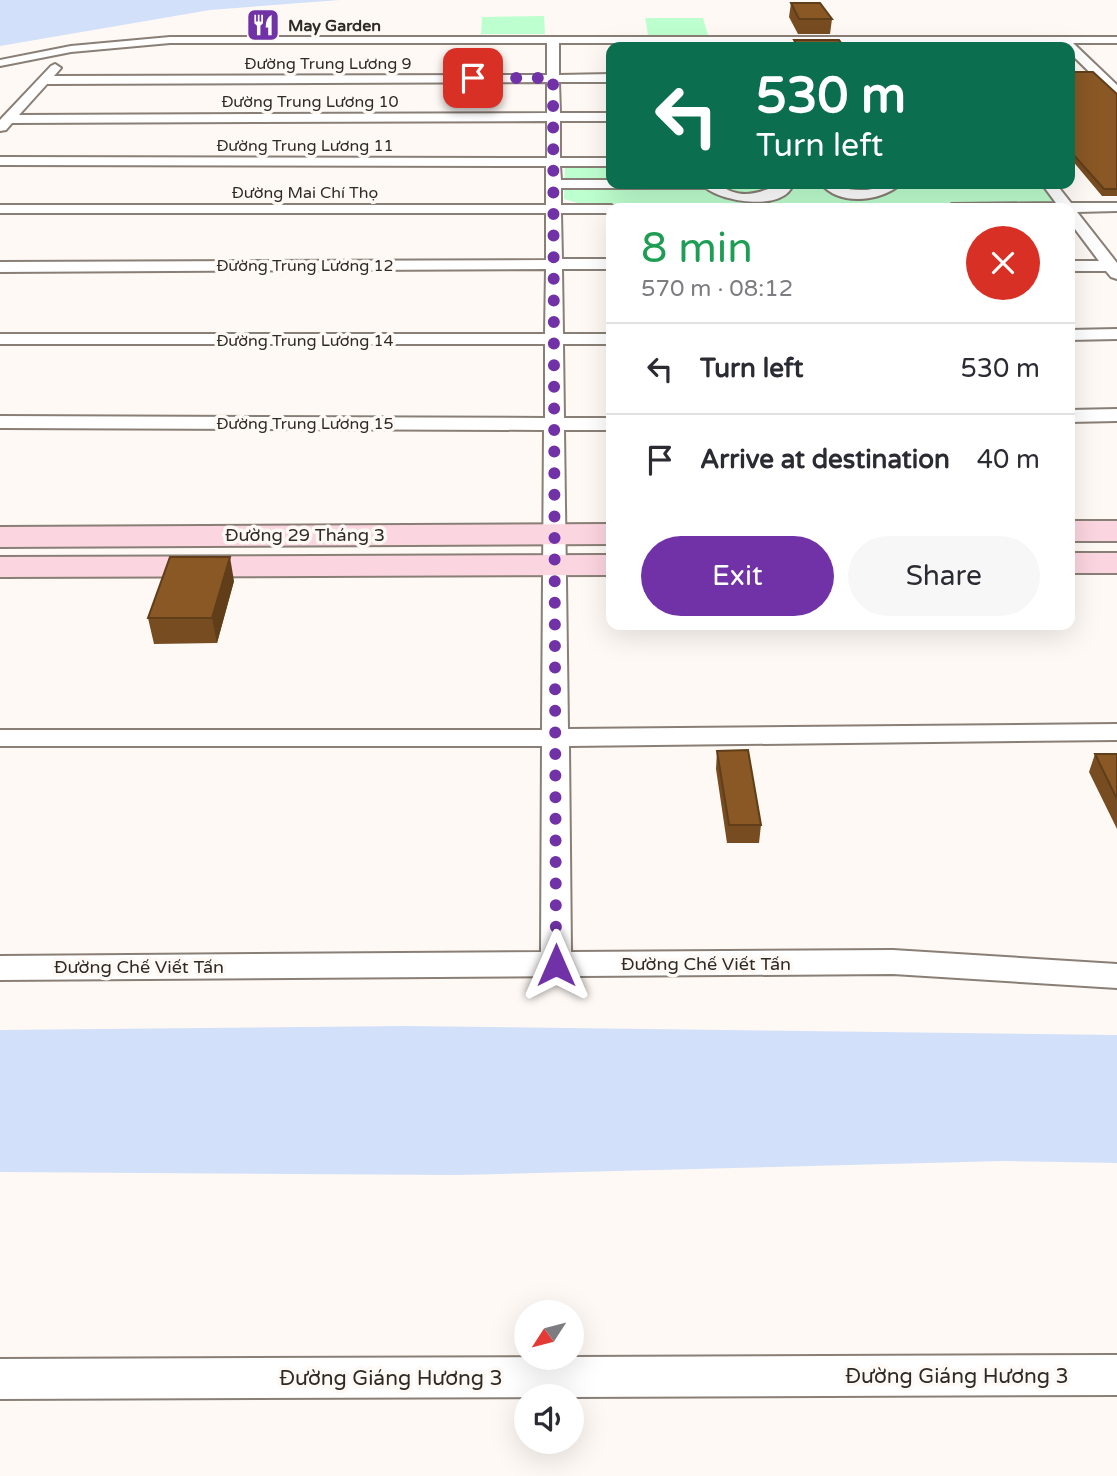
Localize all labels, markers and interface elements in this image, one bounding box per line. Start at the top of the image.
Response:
restaurant icon: May Garden [244,6,282,44]
place label: May Garden [288,16,381,36]
pin [443,48,503,108]
street label: Đường Trung Lương 9 [244,54,412,74]
icon: arrive [454,59,492,97]
text: 530 m [756,67,906,126]
icon: left [641,70,732,161]
street label: Đường Trung Lương 10 [221,92,399,112]
text: Turn left [756,127,883,165]
street label: Đường Trung Lương 11 [216,136,394,156]
street label: Đường Mai Chí Thọ [232,183,378,203]
text: 8 min [641,223,753,274]
button: close [966,226,1040,300]
street label: Đường Trung Lương 12 [216,256,394,276]
text: 570 m · 08:12 [641,275,793,303]
street label: Đường Trung Lương 14 [216,331,394,351]
icon: left [641,350,679,388]
text: Turn left [700,353,803,384]
text: 530 m [960,353,1040,384]
street label: Đường Trung Lương 15 [216,414,394,434]
icon: arrive [641,441,679,479]
text: Arrive at destination [700,444,950,475]
text: 40 m [977,444,1040,475]
street label: Đường 29 Tháng 3 [225,524,385,546]
button: Exit [641,536,834,616]
button: Share [848,536,1040,616]
position arrow [519,928,593,1002]
street label: Đường Chế Viết Tấn [621,953,791,975]
street label: Đường Chế Viết Tấn [54,956,224,978]
north arrow [514,1300,584,1370]
map controls [514,1300,584,1454]
street label: Đường Giáng Hương 3 [845,1364,1069,1389]
street label: Đường Giáng Hương 3 [279,1366,503,1391]
button: sound [514,1384,584,1454]

